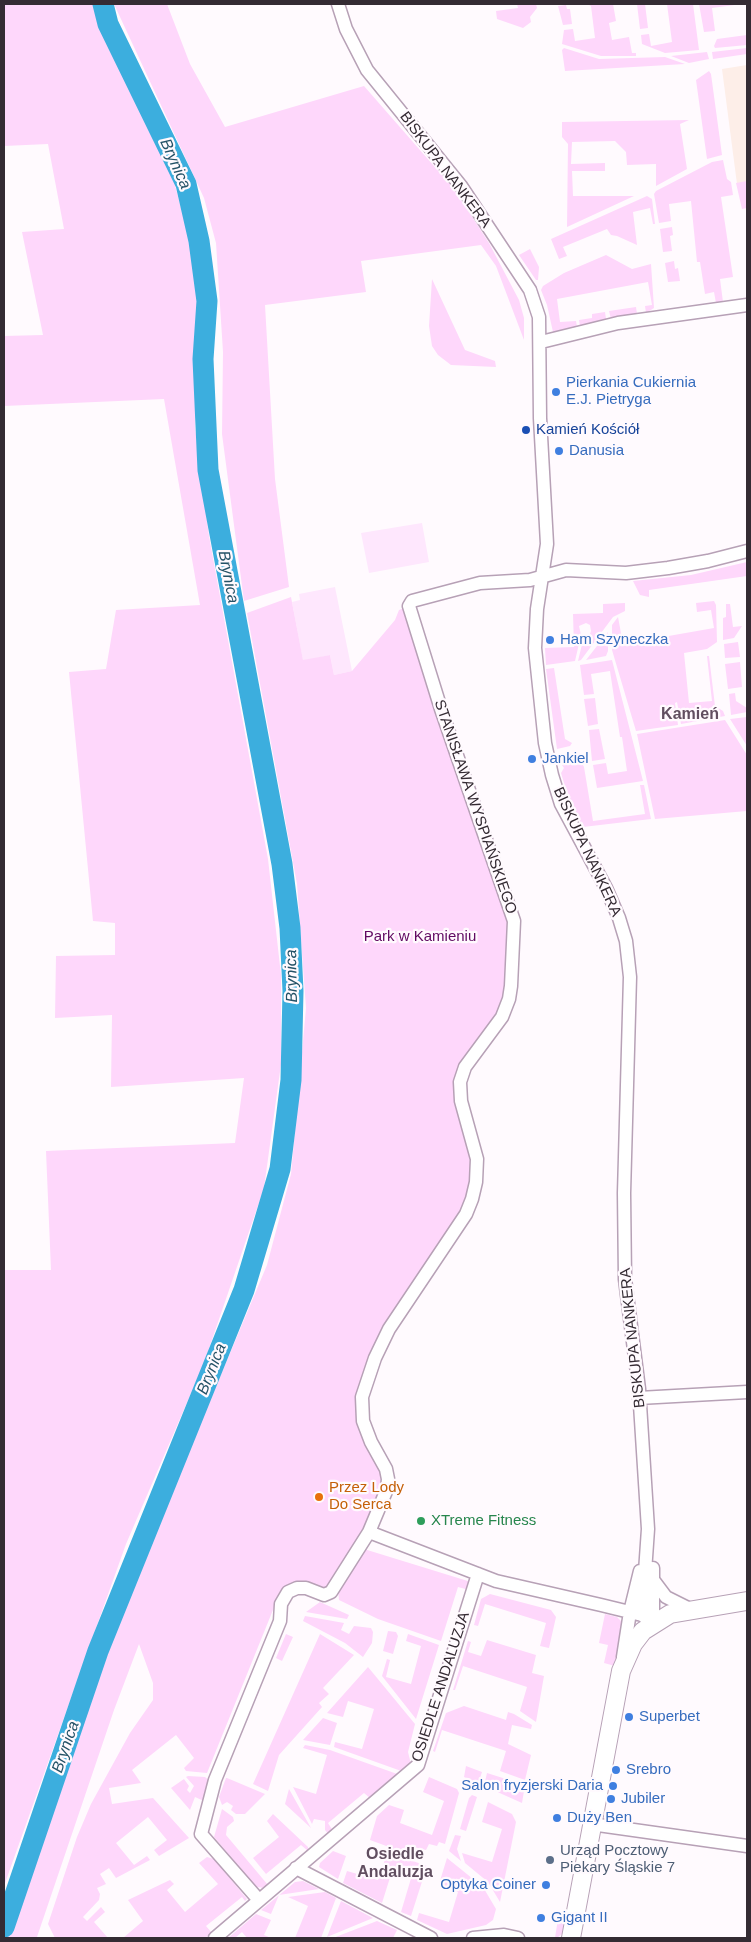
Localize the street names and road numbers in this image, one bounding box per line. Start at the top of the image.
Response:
street label: BISKUPA NANKERA [396,108,494,232]
street label: STANISŁAWA WYSPIAŃSKIEGO [430,698,520,916]
street label: BISKUPA NANKERA [549,784,625,920]
street label: BISKUPA NANKERA [617,1267,649,1409]
street label: OSIEDLE ANDALUZJA [408,1610,474,1764]

